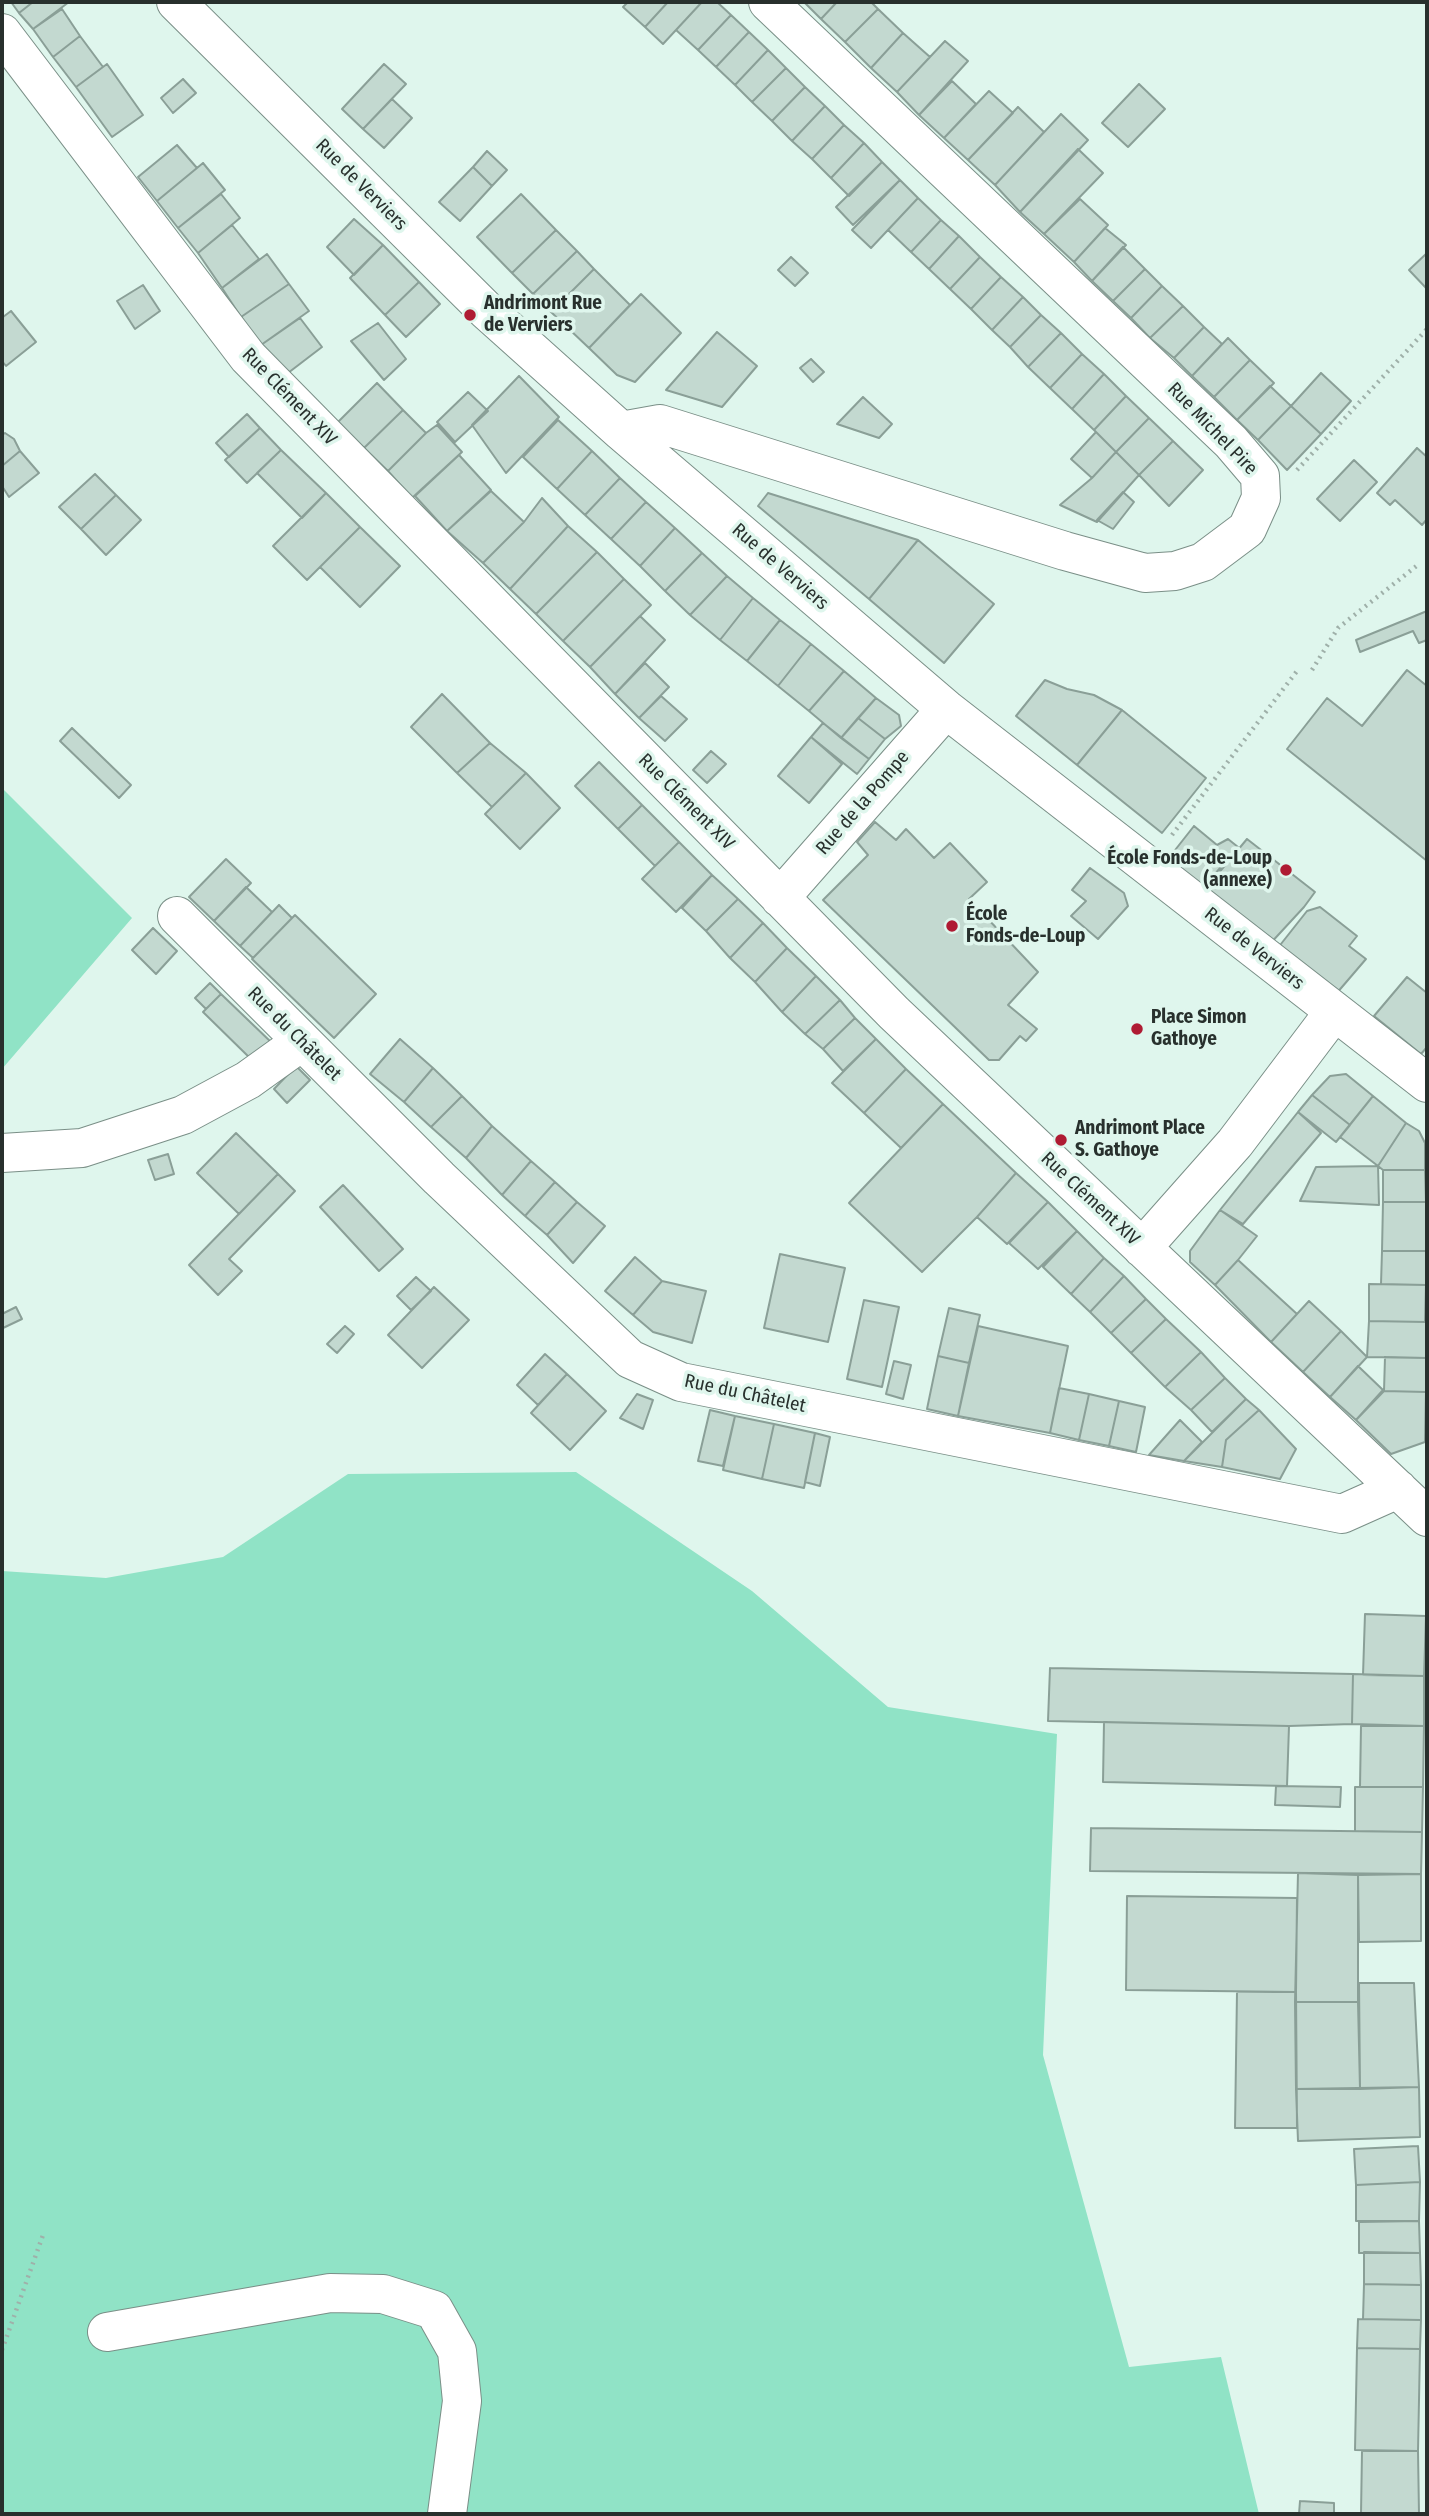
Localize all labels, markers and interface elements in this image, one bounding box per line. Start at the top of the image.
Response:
street label: Rue de Verviers [310,134,412,236]
place label: Andrimont Rue de Verviers [484,293,602,337]
marker: Andrimont Rue de Verviers [462,307,478,323]
street label: Rue Clément XIV [237,344,341,450]
street label: Rue Michel Pire [1162,378,1262,480]
street label: Rue de Verviers [727,519,833,615]
street label: Rue de la Pompe [812,746,914,860]
street label: Rue Clément XIV [633,749,739,855]
place label: École Fonds-de-Loup (annexe) [1107,848,1272,892]
marker: École Fonds-de-Loup (annexe) [1278,862,1294,878]
street label: Rue de Verviers [1200,903,1308,995]
place label: École Fonds-de-Loup [966,904,1085,948]
marker: École Fonds-de-Loup [944,918,960,934]
street label: Rue du Châtelet [242,982,346,1086]
place label: Place Simon Gathoye [1151,1007,1247,1051]
marker: Place Simon Gathoye [1129,1021,1145,1037]
place label: Andrimont Place S. Gathoye [1075,1118,1205,1162]
marker: Andrimont Place S. Gathoye [1053,1132,1069,1148]
street label: Rue Clément XIV [1036,1148,1144,1250]
street label: Rue du Châtelet [682,1370,808,1418]

